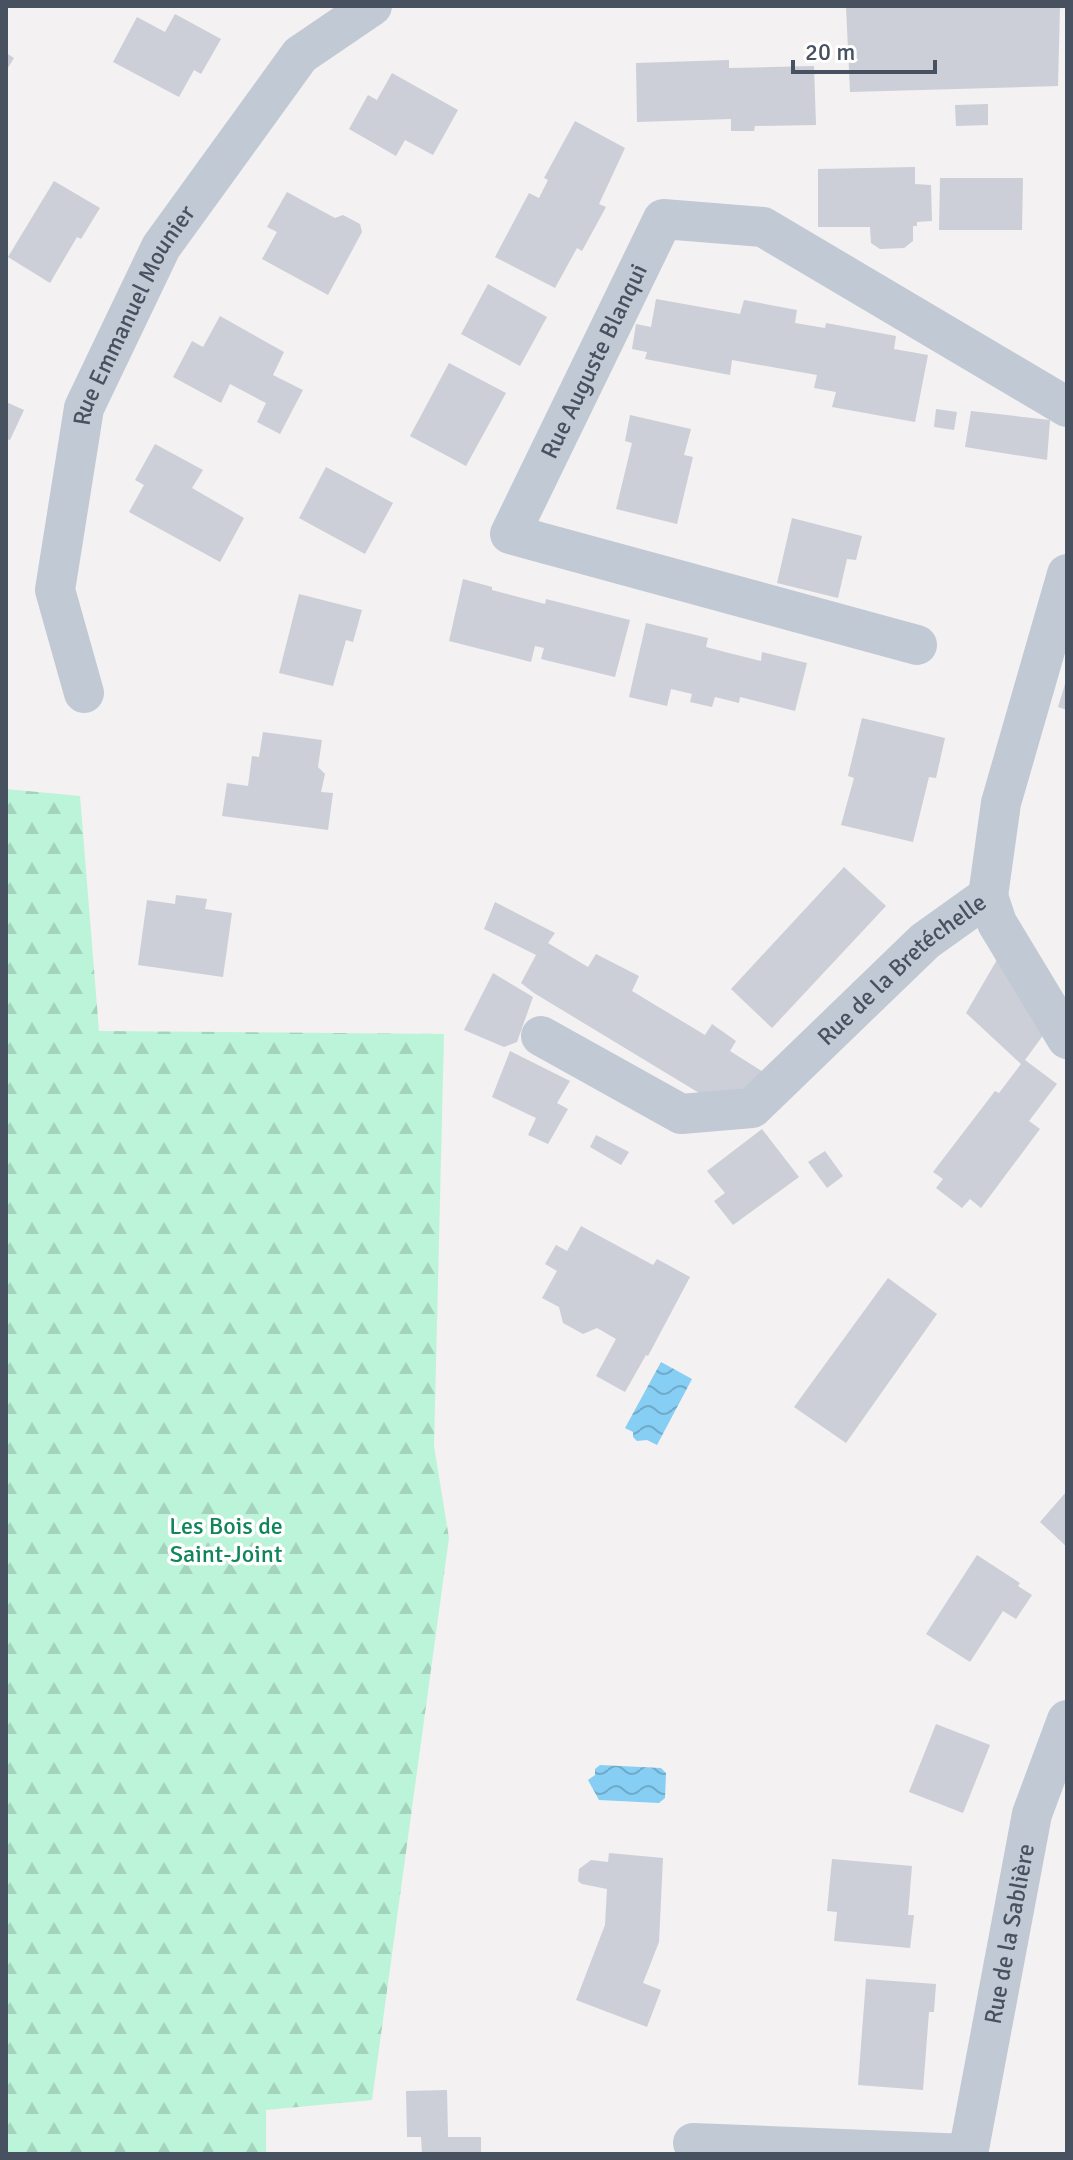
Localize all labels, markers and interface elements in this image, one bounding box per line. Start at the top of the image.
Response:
scale bar [793,24,935,74]
text: 20 m [805,37,855,67]
street label: Rue Emmanuel Mounier [66,199,202,428]
street label: Rue Auguste Blanqui [534,259,654,463]
street label: Rue de la Bretéchelle [811,887,992,1052]
park label: Les Bois de Saint-Joint [169,1511,283,1569]
street label: Rue de la Sablière [978,1841,1041,2027]

